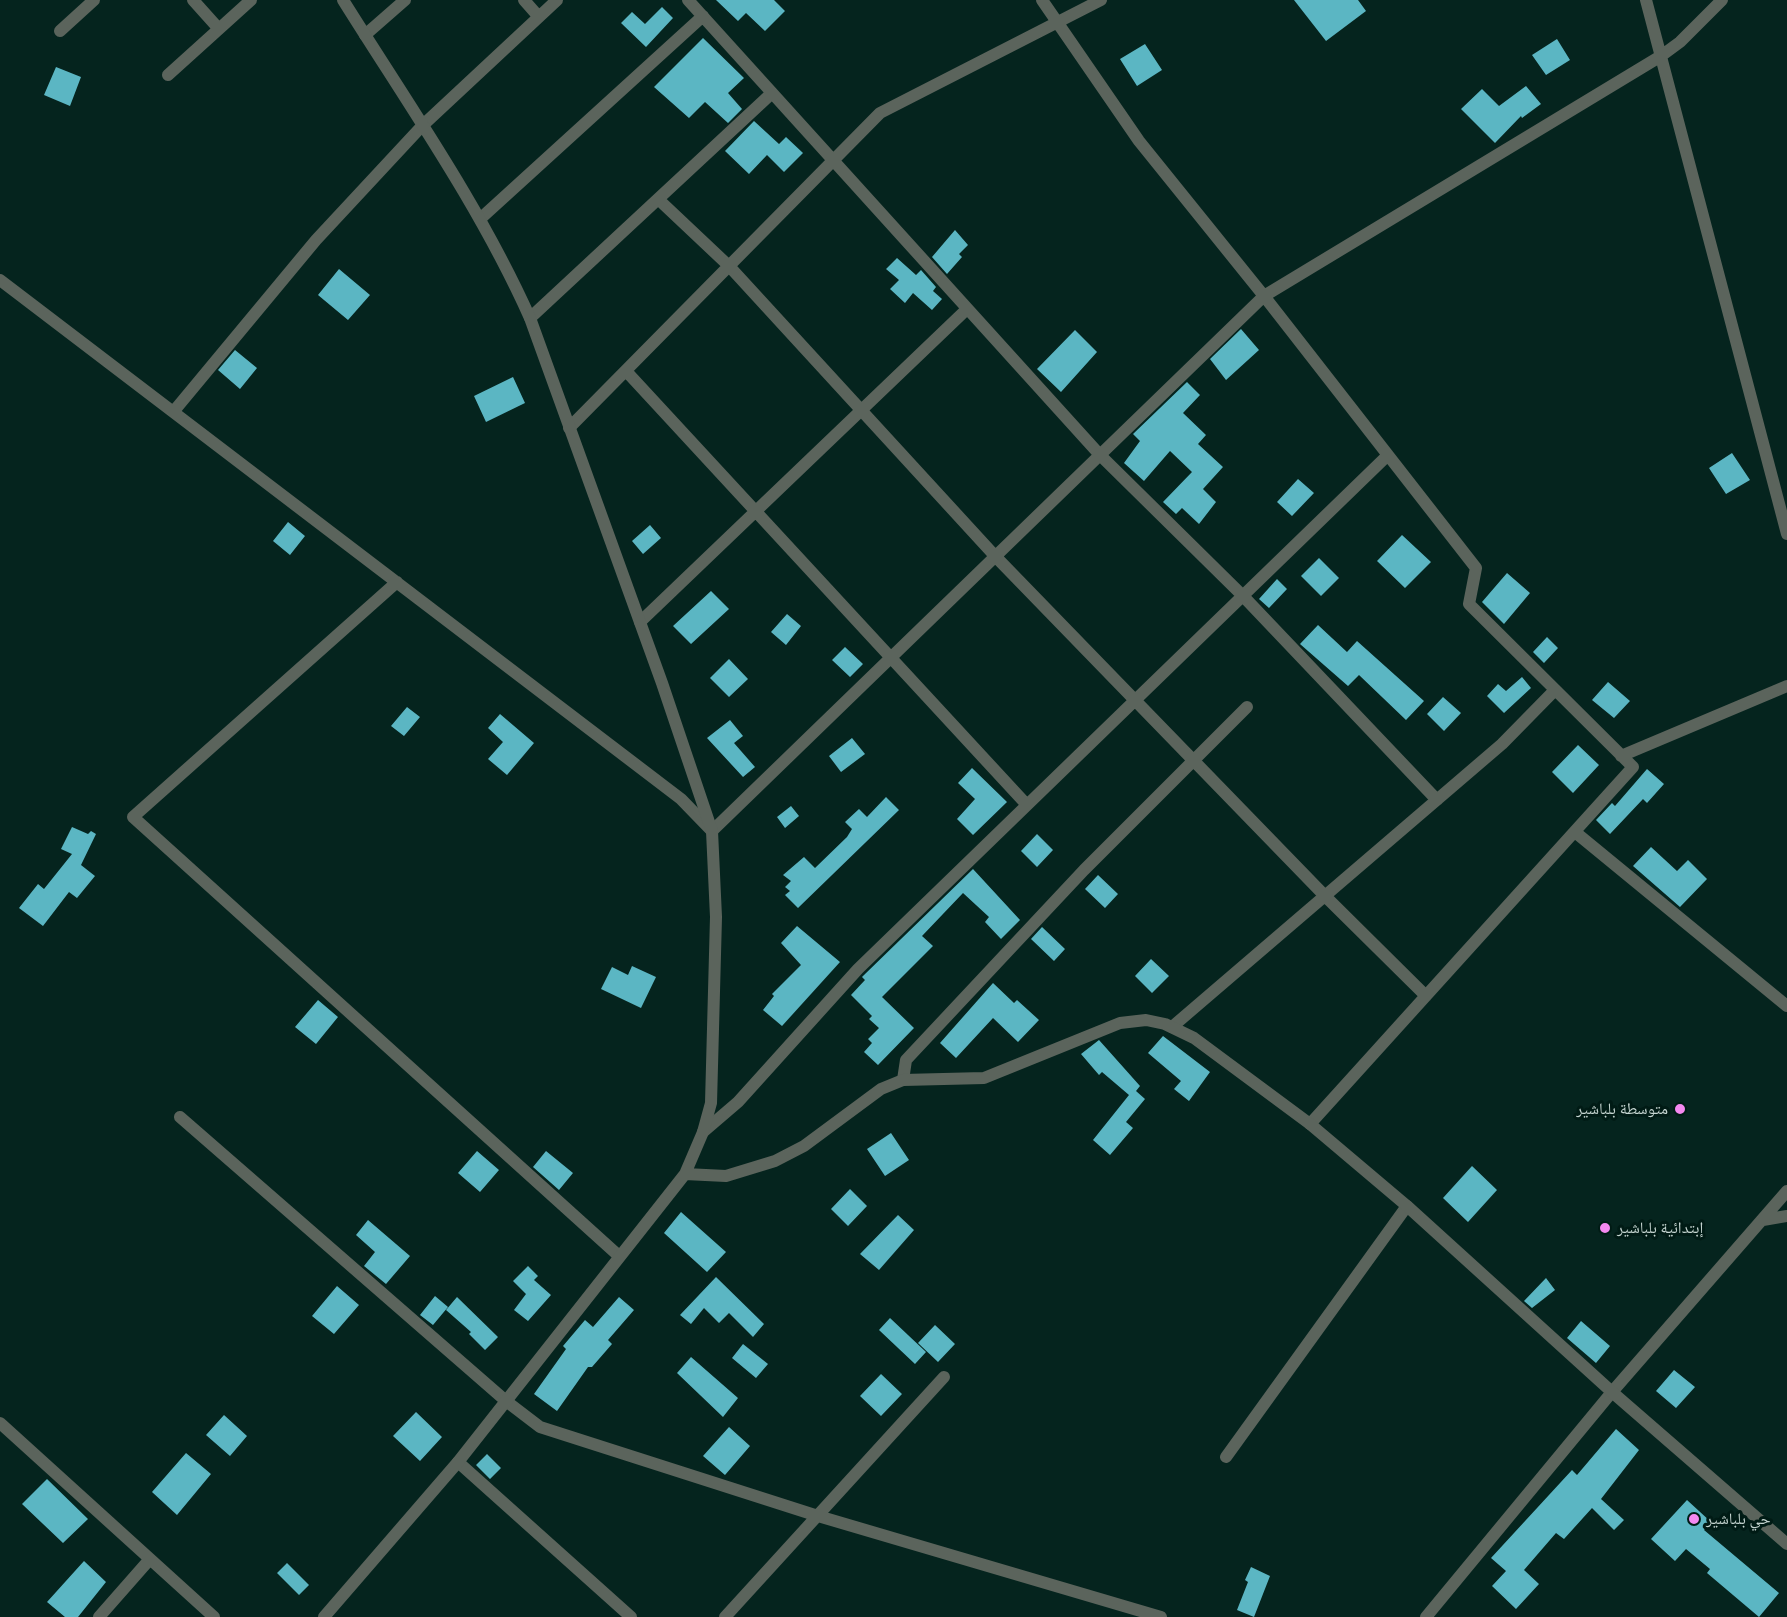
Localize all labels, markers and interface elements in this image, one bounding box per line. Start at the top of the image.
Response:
place label: متوسطة بلباشير [1576,1099,1668,1119]
marker: متوسطة بلباشير [1673,1102,1687,1116]
place label: إبتدائية بلباشير [1617,1218,1703,1238]
marker: إبتدائية بلباشير [1598,1221,1612,1235]
place label: حي بلباشير [1706,1509,1771,1529]
marker: حي بلباشير [1687,1512,1701,1526]

